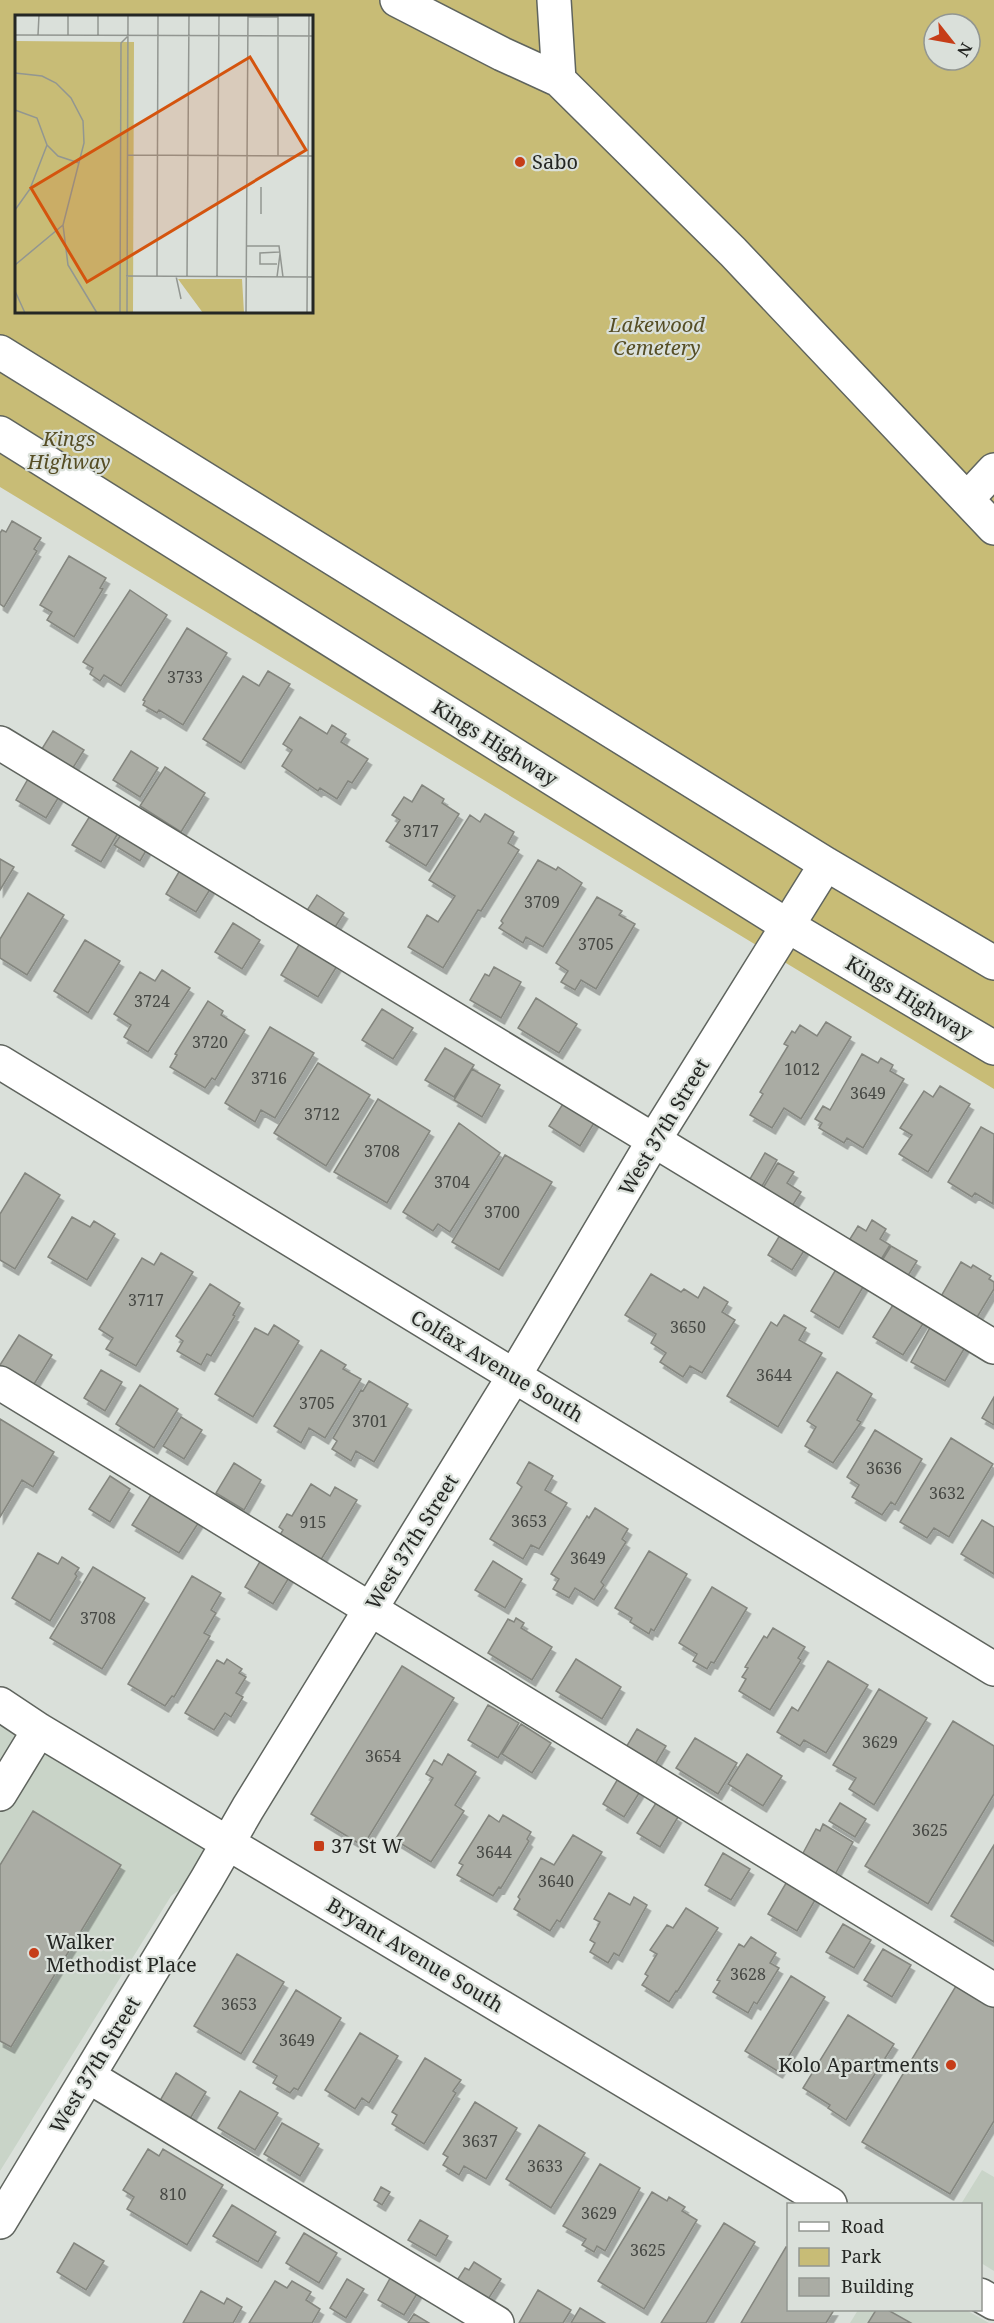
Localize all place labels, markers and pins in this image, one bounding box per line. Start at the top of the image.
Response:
place label: Sabo [532,148,578,175]
marker: Sabo [513,155,527,169]
place label: 37 St W [331,1832,403,1859]
marker: 37 St W [312,1839,326,1853]
place label: Walker Methodist Place [46,1928,197,1978]
marker: Walker Methodist Place [27,1946,41,1960]
place label: Kolo Apartments [778,2051,939,2078]
marker: Kolo Apartments [944,2058,958,2072]

